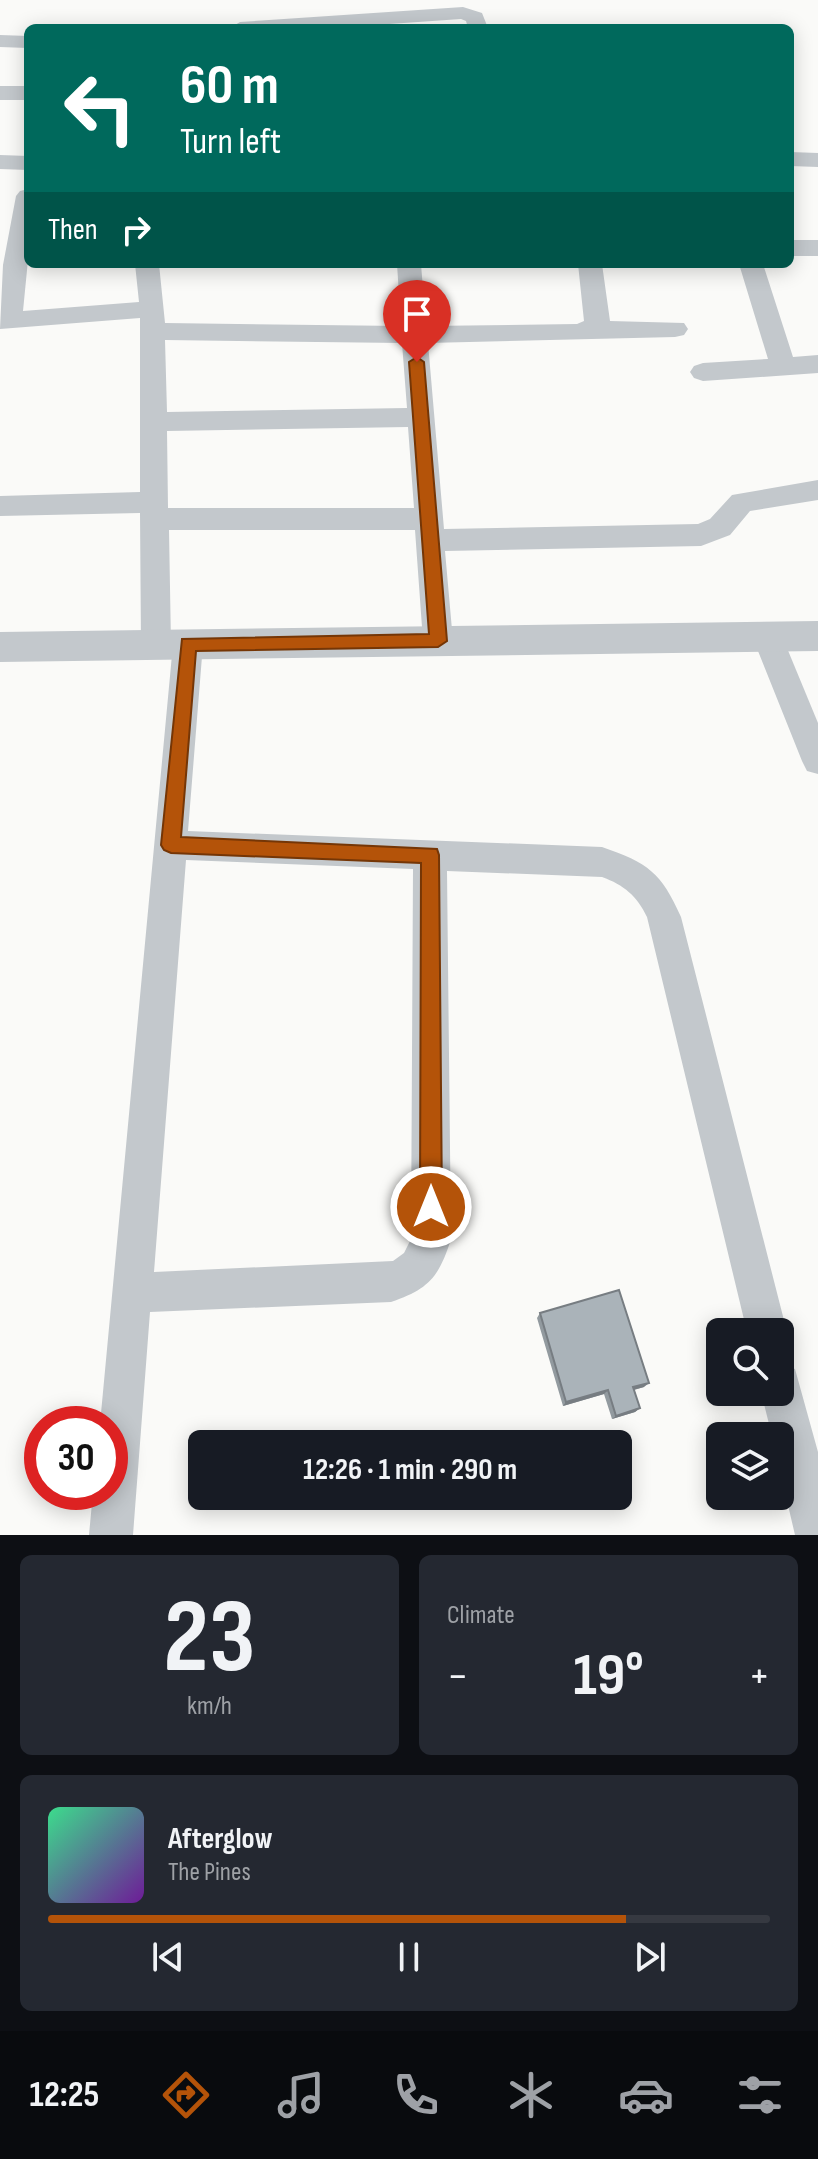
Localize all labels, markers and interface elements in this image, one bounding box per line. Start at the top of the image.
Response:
text: 60 m [180,53,279,120]
icon: left [48,56,152,160]
text: Turn left [180,121,281,164]
icon: right [114,208,158,252]
text: Then [48,212,98,248]
pin [383,280,451,362]
icon: arrive [395,292,439,336]
position arrow [389,1165,473,1249]
map controls [706,1318,794,1510]
button: search [706,1318,794,1406]
speed limit sign: 30 [24,1406,128,1510]
button: layers [706,1422,794,1510]
text: 12:26 · 1 min · 290 m [303,1452,517,1488]
text: 23 [163,1576,256,1701]
text: Climate [447,1600,515,1631]
text: 19° [573,1640,644,1712]
text: − [447,1650,469,1703]
text: + [748,1650,770,1703]
text: km/h [187,1691,232,1722]
text: Afterglow [168,1821,273,1857]
text: The Pines [168,1857,251,1888]
icon: previous [146,1935,190,1979]
icon: pause [387,1935,431,1979]
icon: next [628,1935,672,1979]
icon: directions [158,2067,214,2123]
icon: music [273,2067,329,2123]
icon: phone [388,2067,444,2123]
icon: climate [503,2067,559,2123]
icon: car [618,2067,674,2123]
icon: filters [732,2067,788,2123]
text: 12:25 [29,2074,99,2117]

